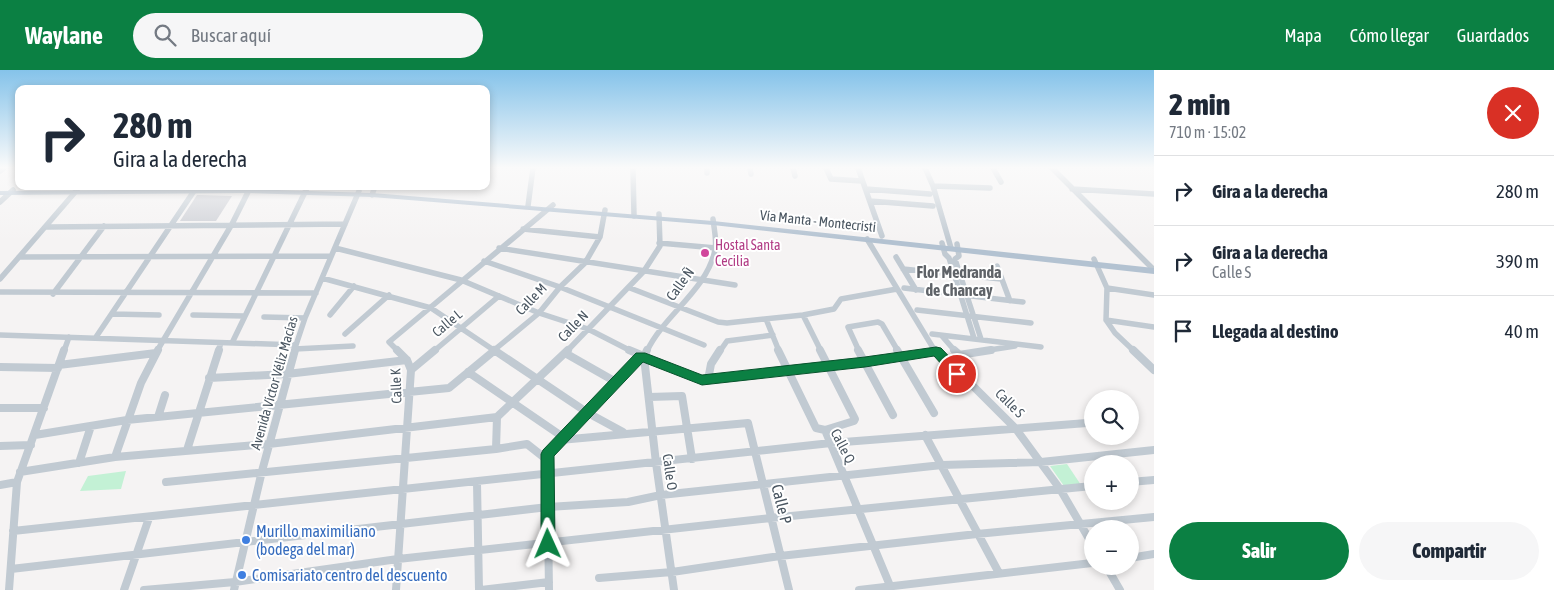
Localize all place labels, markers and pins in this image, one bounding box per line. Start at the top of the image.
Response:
place label: Hostal Santa Cecilia [715,237,781,269]
marker: Hostal Santa Cecilia [699,247,711,259]
pin [936,353,978,395]
place label: Murillo maximiliano (bodega del mar) [256,522,376,559]
marker: Murillo maximiliano (bodega del mar) [240,534,252,546]
place label: Comisariato centro del descuento [252,566,447,584]
marker: Comisariato centro del descuento [236,569,248,581]

